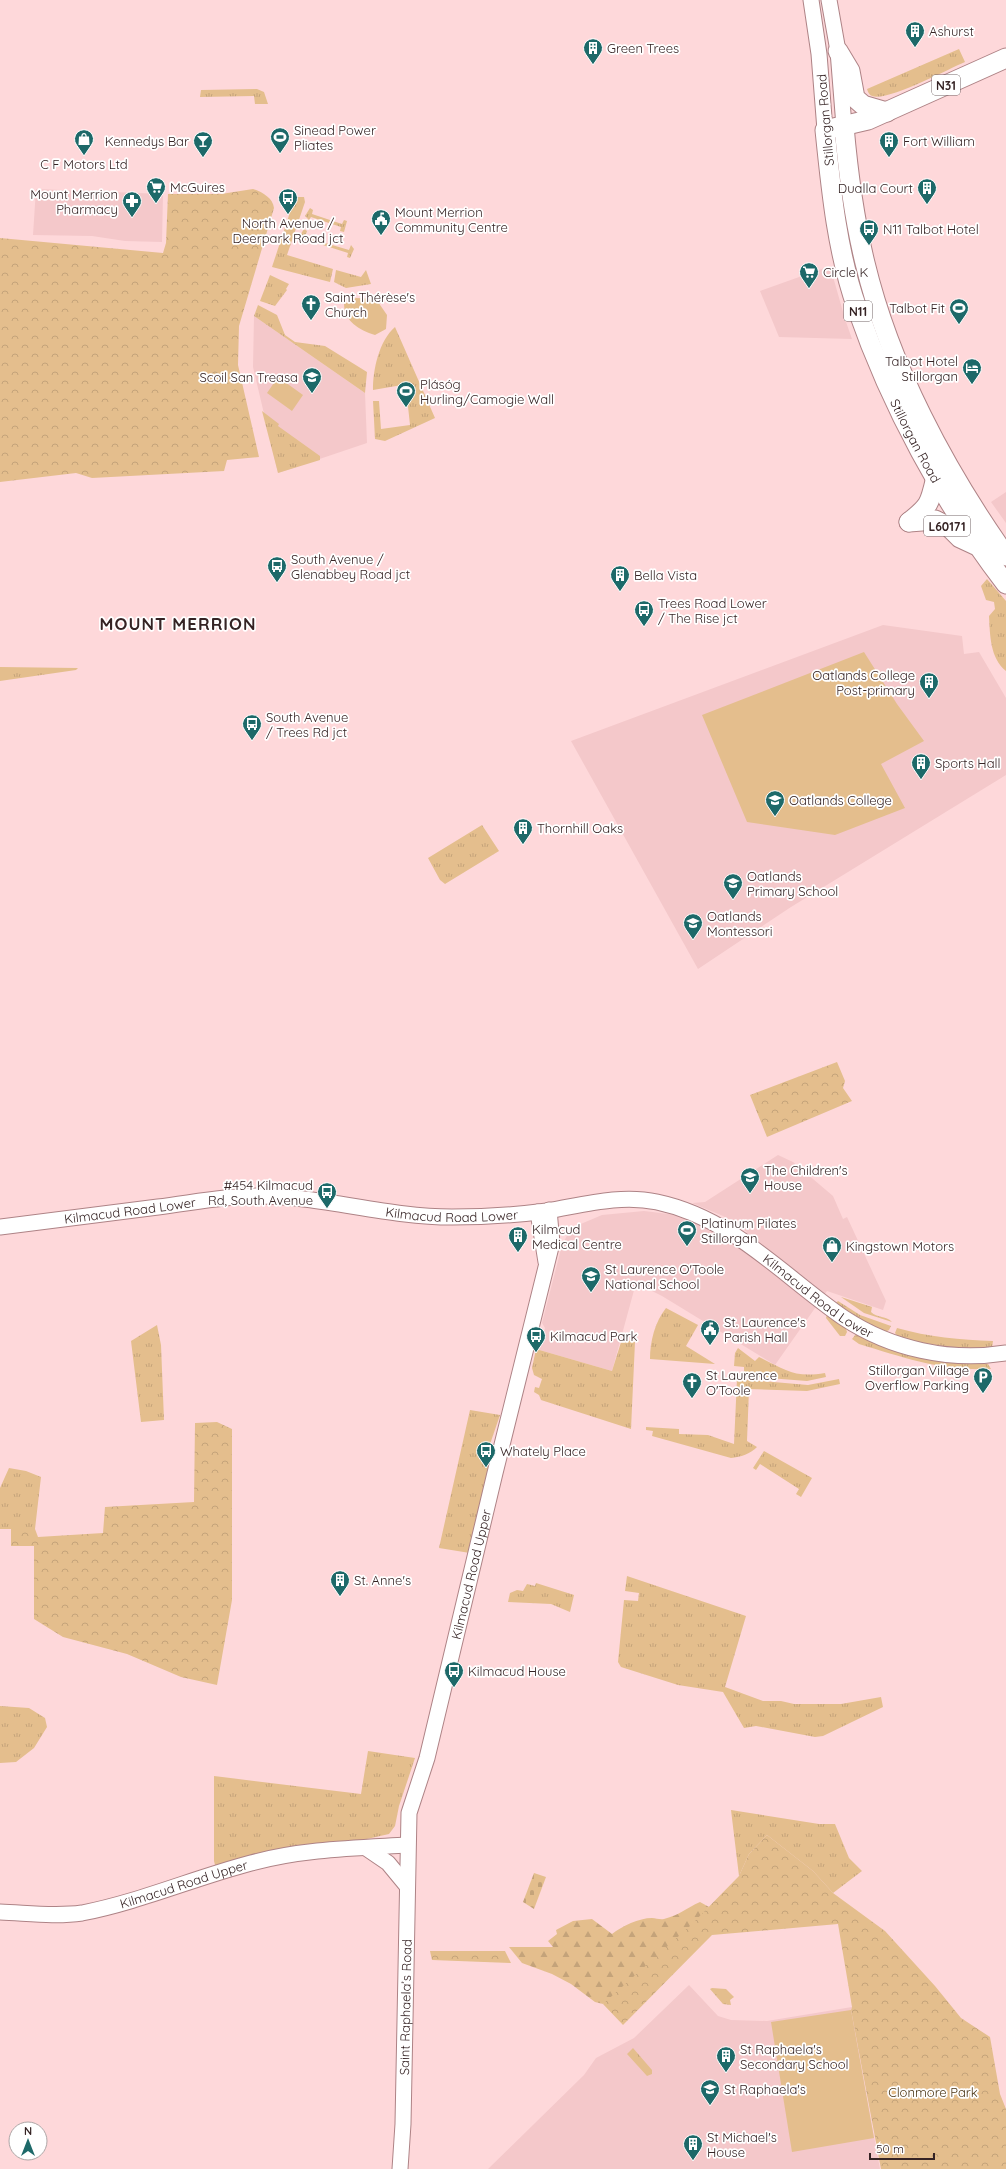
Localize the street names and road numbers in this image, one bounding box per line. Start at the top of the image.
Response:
street label: Stillorgan Road [813,73,837,167]
road number: N31 [932,75,960,95]
road number: N11 [844,301,872,321]
street label: Stillorgan Road [887,396,944,486]
road number: L60171 [924,516,970,536]
street label: Kilmacud Road Lower [63,1194,197,1227]
street label: Kilmacud Road Lower [385,1203,519,1225]
street label: Kilmacud Road Lower [760,1250,876,1341]
street label: Kilmacud Road Upper [448,1508,494,1641]
street label: Kilmacud Road Upper [118,1856,249,1912]
street label: Saint Raphaela’s Road [396,1939,415,2075]

